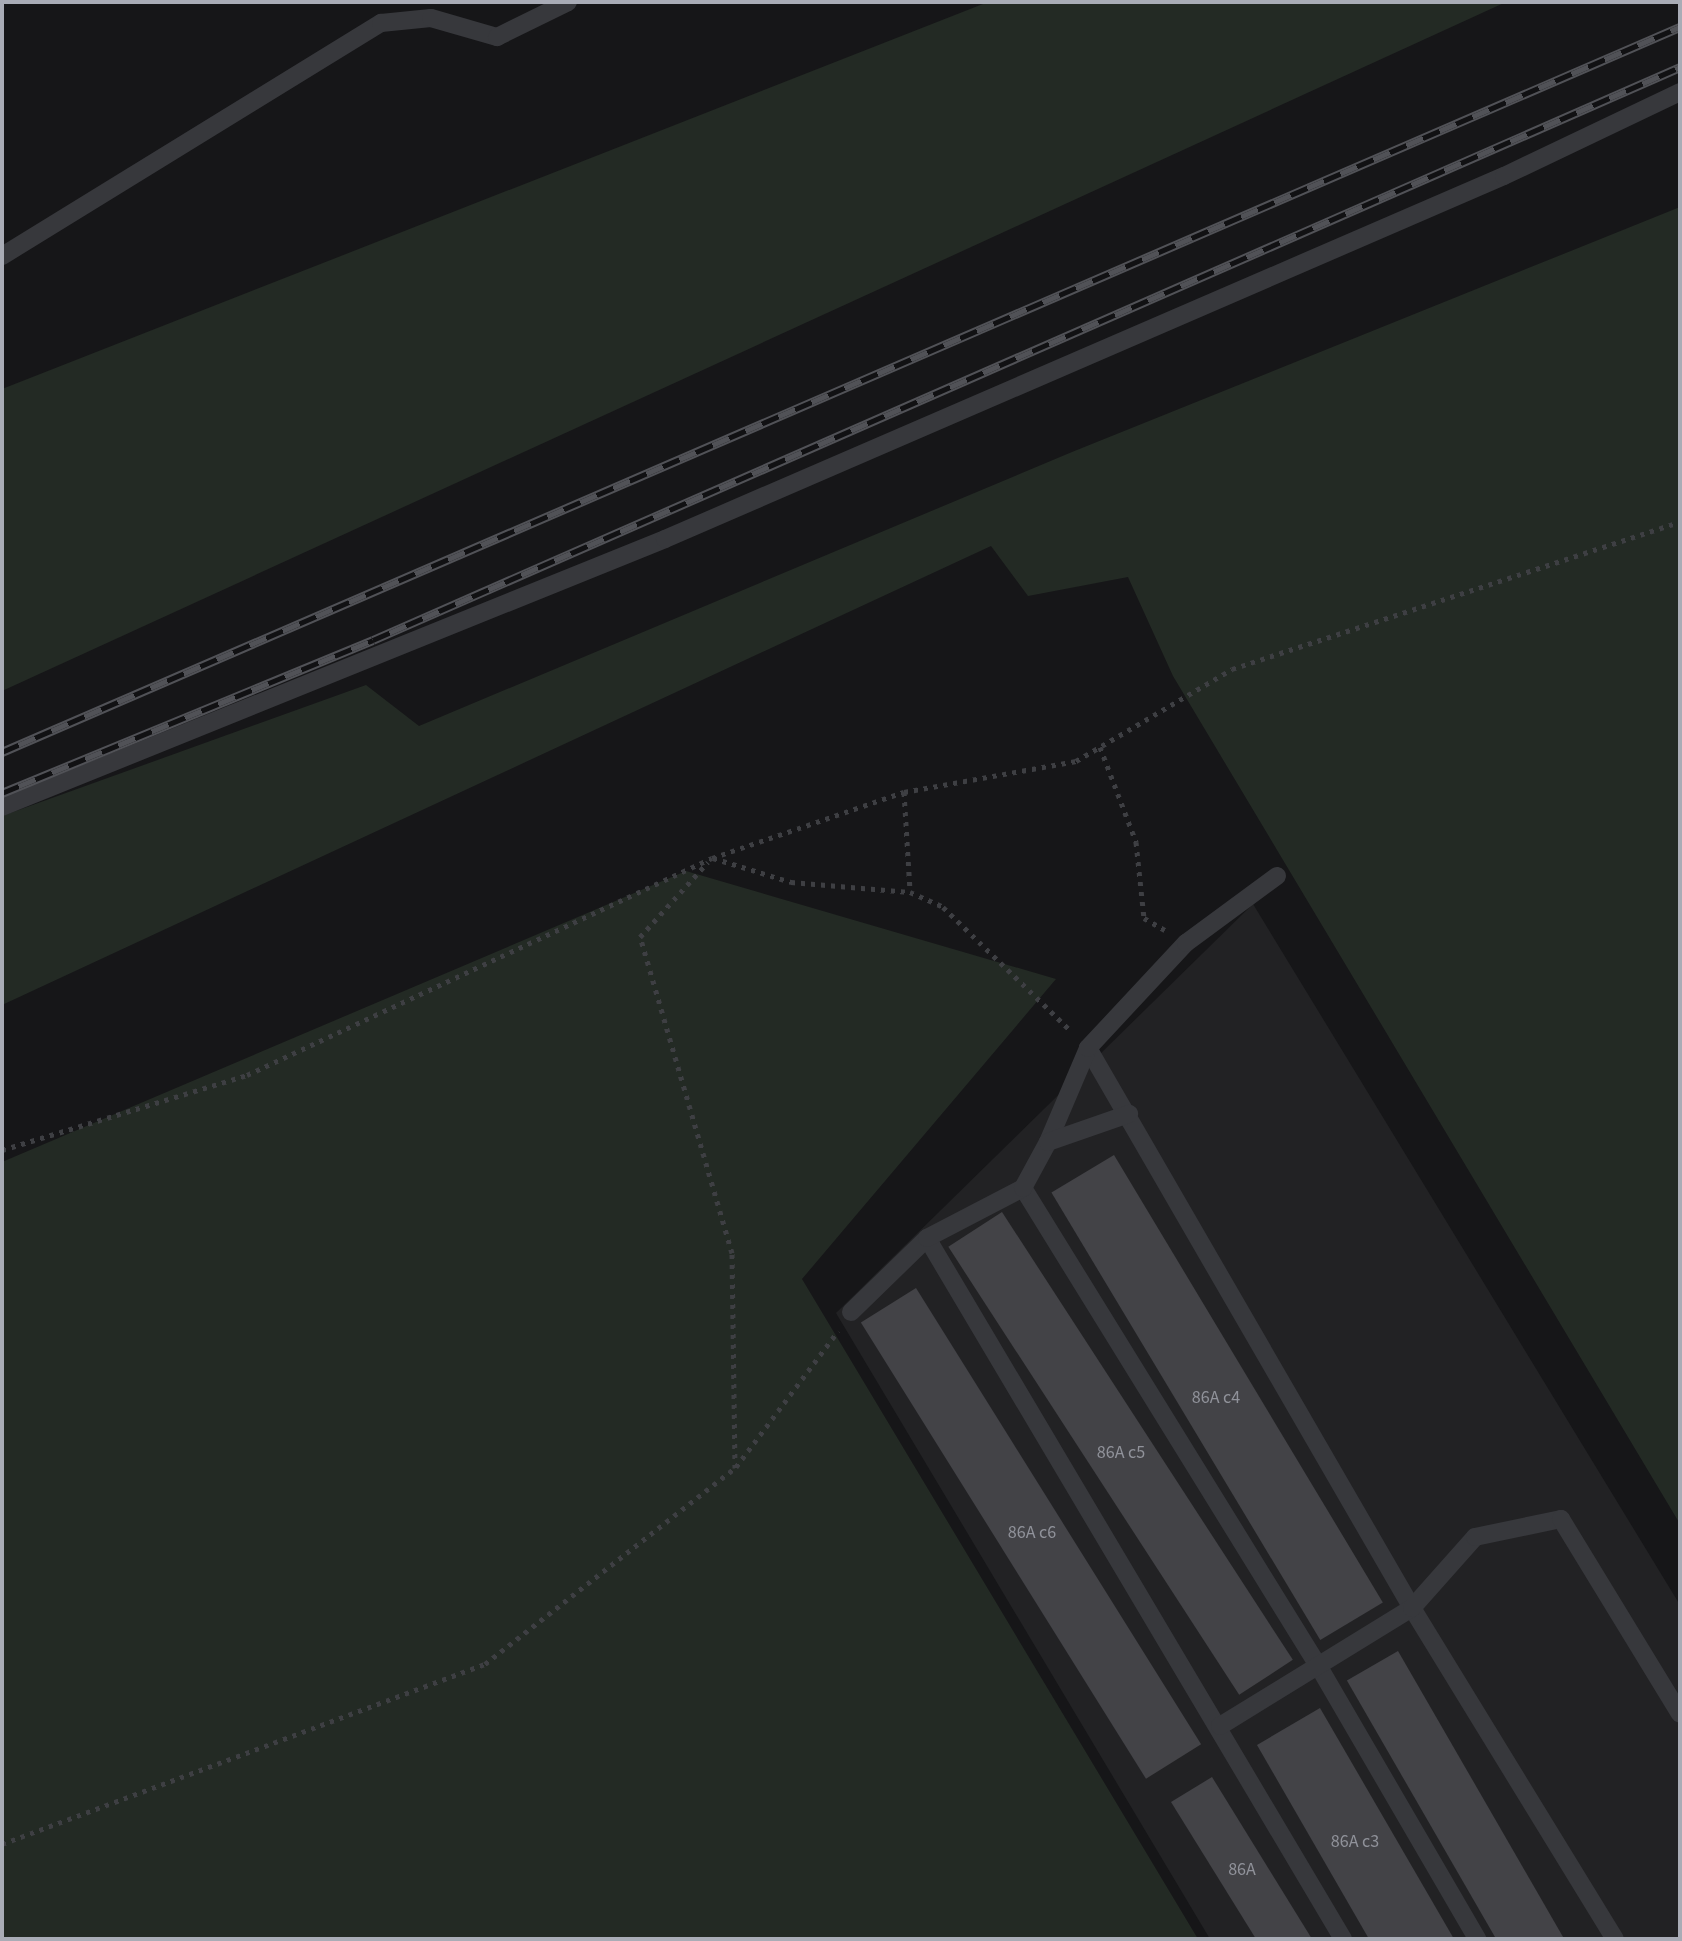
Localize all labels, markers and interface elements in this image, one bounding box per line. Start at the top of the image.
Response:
house number: 86А с4 [1192,1387,1240,1409]
house number: 86А с5 [1097,1442,1145,1464]
house number: 86А с6 [1008,1522,1056,1544]
house number: 86А с3 [1331,1831,1379,1853]
house number: 86А [1228,1859,1256,1881]

